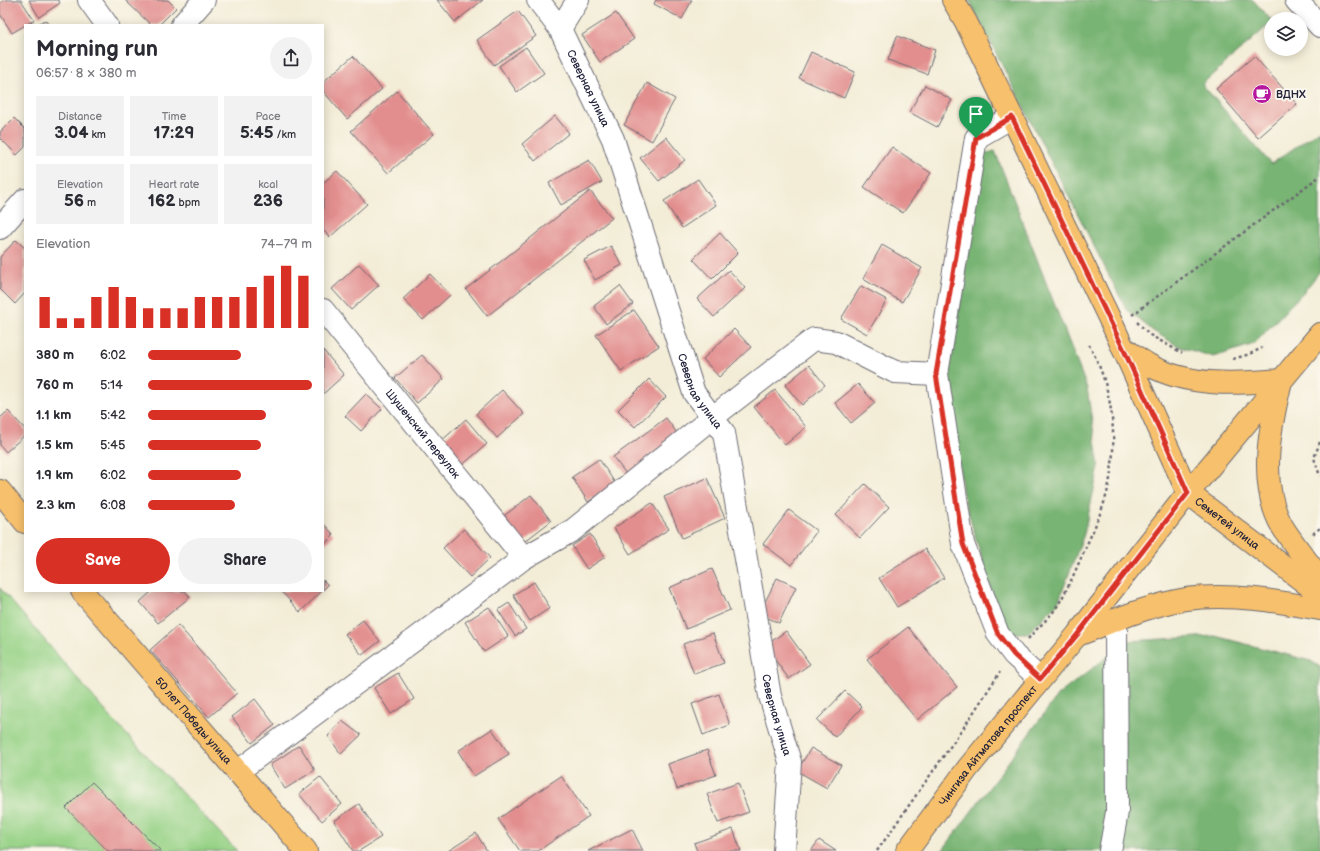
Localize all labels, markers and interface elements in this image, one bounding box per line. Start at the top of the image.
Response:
map controls [1264,12,1308,56]
button: layers [1264,12,1308,56]
text: Morning run [36,36,158,63]
button: share [270,37,312,79]
street label: Северная улица [564,48,612,129]
text: 06:57 · 8 × 380 m [36,65,136,81]
cafe icon: ВДНХ [1251,83,1273,105]
place label: ВДНХ [1276,88,1306,101]
pin [959,97,993,138]
icon: arrive [965,103,987,125]
text: Distance [58,110,102,123]
text: Time [162,110,186,123]
text: Pace [255,110,281,123]
text: 3.04 [54,123,88,143]
text: 17:29 [154,123,194,143]
text: 5:45 [240,123,274,143]
text: km [88,128,106,141]
text: /km [274,128,296,141]
text: Elevation [57,178,103,191]
text: Heart rate [149,178,199,191]
text: kcal [258,178,278,191]
text: 56 [64,191,84,211]
text: 162 [148,191,176,211]
text: 236 [253,191,283,211]
text: m [84,196,96,209]
text: bpm [176,196,200,209]
text: Elevation [36,236,90,252]
text: 74–79 m [261,236,312,252]
text: 380 m [36,347,74,363]
text: 6:02 [100,347,126,363]
street label: Северная улица [675,352,725,432]
text: 760 m [36,377,74,393]
text: 5:14 [100,377,123,393]
street label: Шушенский переулок [383,387,463,481]
text: 1.1 km [36,407,71,423]
text: 5:42 [100,407,126,423]
text: 1.5 km [36,437,73,453]
text: 5:45 [100,437,125,453]
text: 1.9 km [36,467,73,483]
text: 6:02 [100,467,126,483]
street label: Семетей улица [1192,495,1262,553]
text: 2.3 km [36,497,76,513]
text: 6:08 [100,497,126,513]
button: Save [36,538,170,584]
button: Share [178,538,312,584]
street label: Северная улица [759,673,794,758]
street label: 50 лет Победы улица [152,675,235,767]
street label: Чингиза Айтматова проспект [937,683,1040,808]

